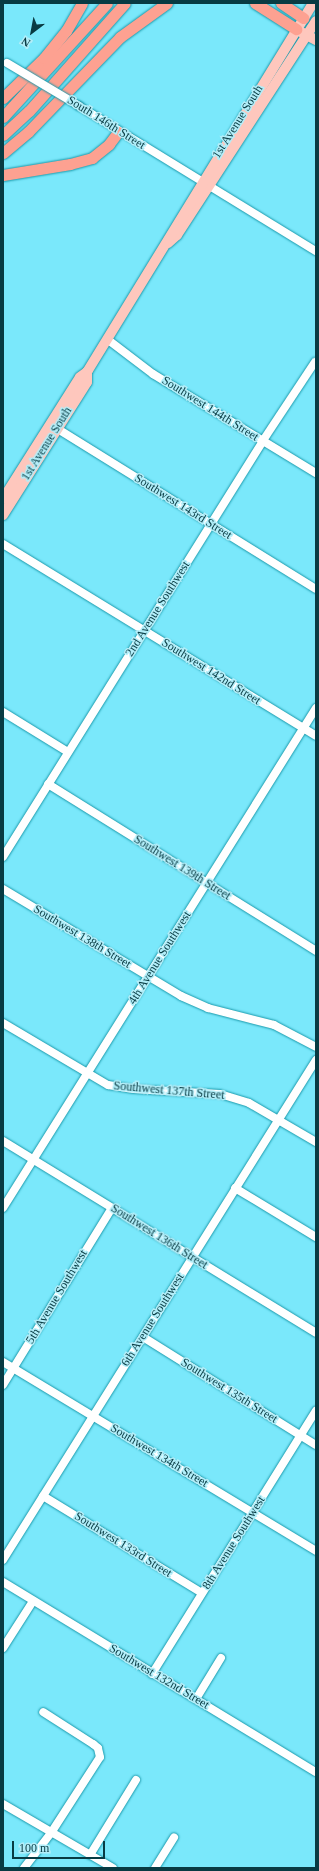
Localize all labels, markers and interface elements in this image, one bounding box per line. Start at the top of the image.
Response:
north arrow [12,12,52,52]
text: N [19,35,32,49]
street label: 1st Avenue South [210,82,266,162]
street label: South 146th Street [64,93,148,153]
street label: Southwest 144th Street [159,373,261,445]
street label: 1st Avenue South [19,404,75,484]
street label: Southwest 143rd Street [132,471,234,543]
street label: 2nd Avenue Southwest [123,558,193,660]
street label: Southwest 142nd Street [159,636,263,708]
street label: Southwest 139th Street [131,832,233,904]
street label: Southwest 138th Street [31,902,133,972]
street label: 4th Avenue Southwest [125,908,195,1008]
street label: Southwest 137th Street [113,1079,225,1103]
street label: Southwest 136th Street [108,1201,210,1273]
street label: 5th Avenue Southwest [23,1247,91,1347]
street label: 6th Avenue Southwest [118,1270,188,1370]
street label: Southwest 135th Street [178,1355,280,1427]
street label: Southwest 134th Street [108,1421,210,1491]
street label: 8th Avenue Southwest [199,1493,269,1593]
street label: Southwest 133rd Street [72,1509,174,1581]
street label: Southwest 132nd Street [106,1641,212,1713]
scale bar [14,1833,107,1859]
text: 100 m [19,1841,49,1855]

